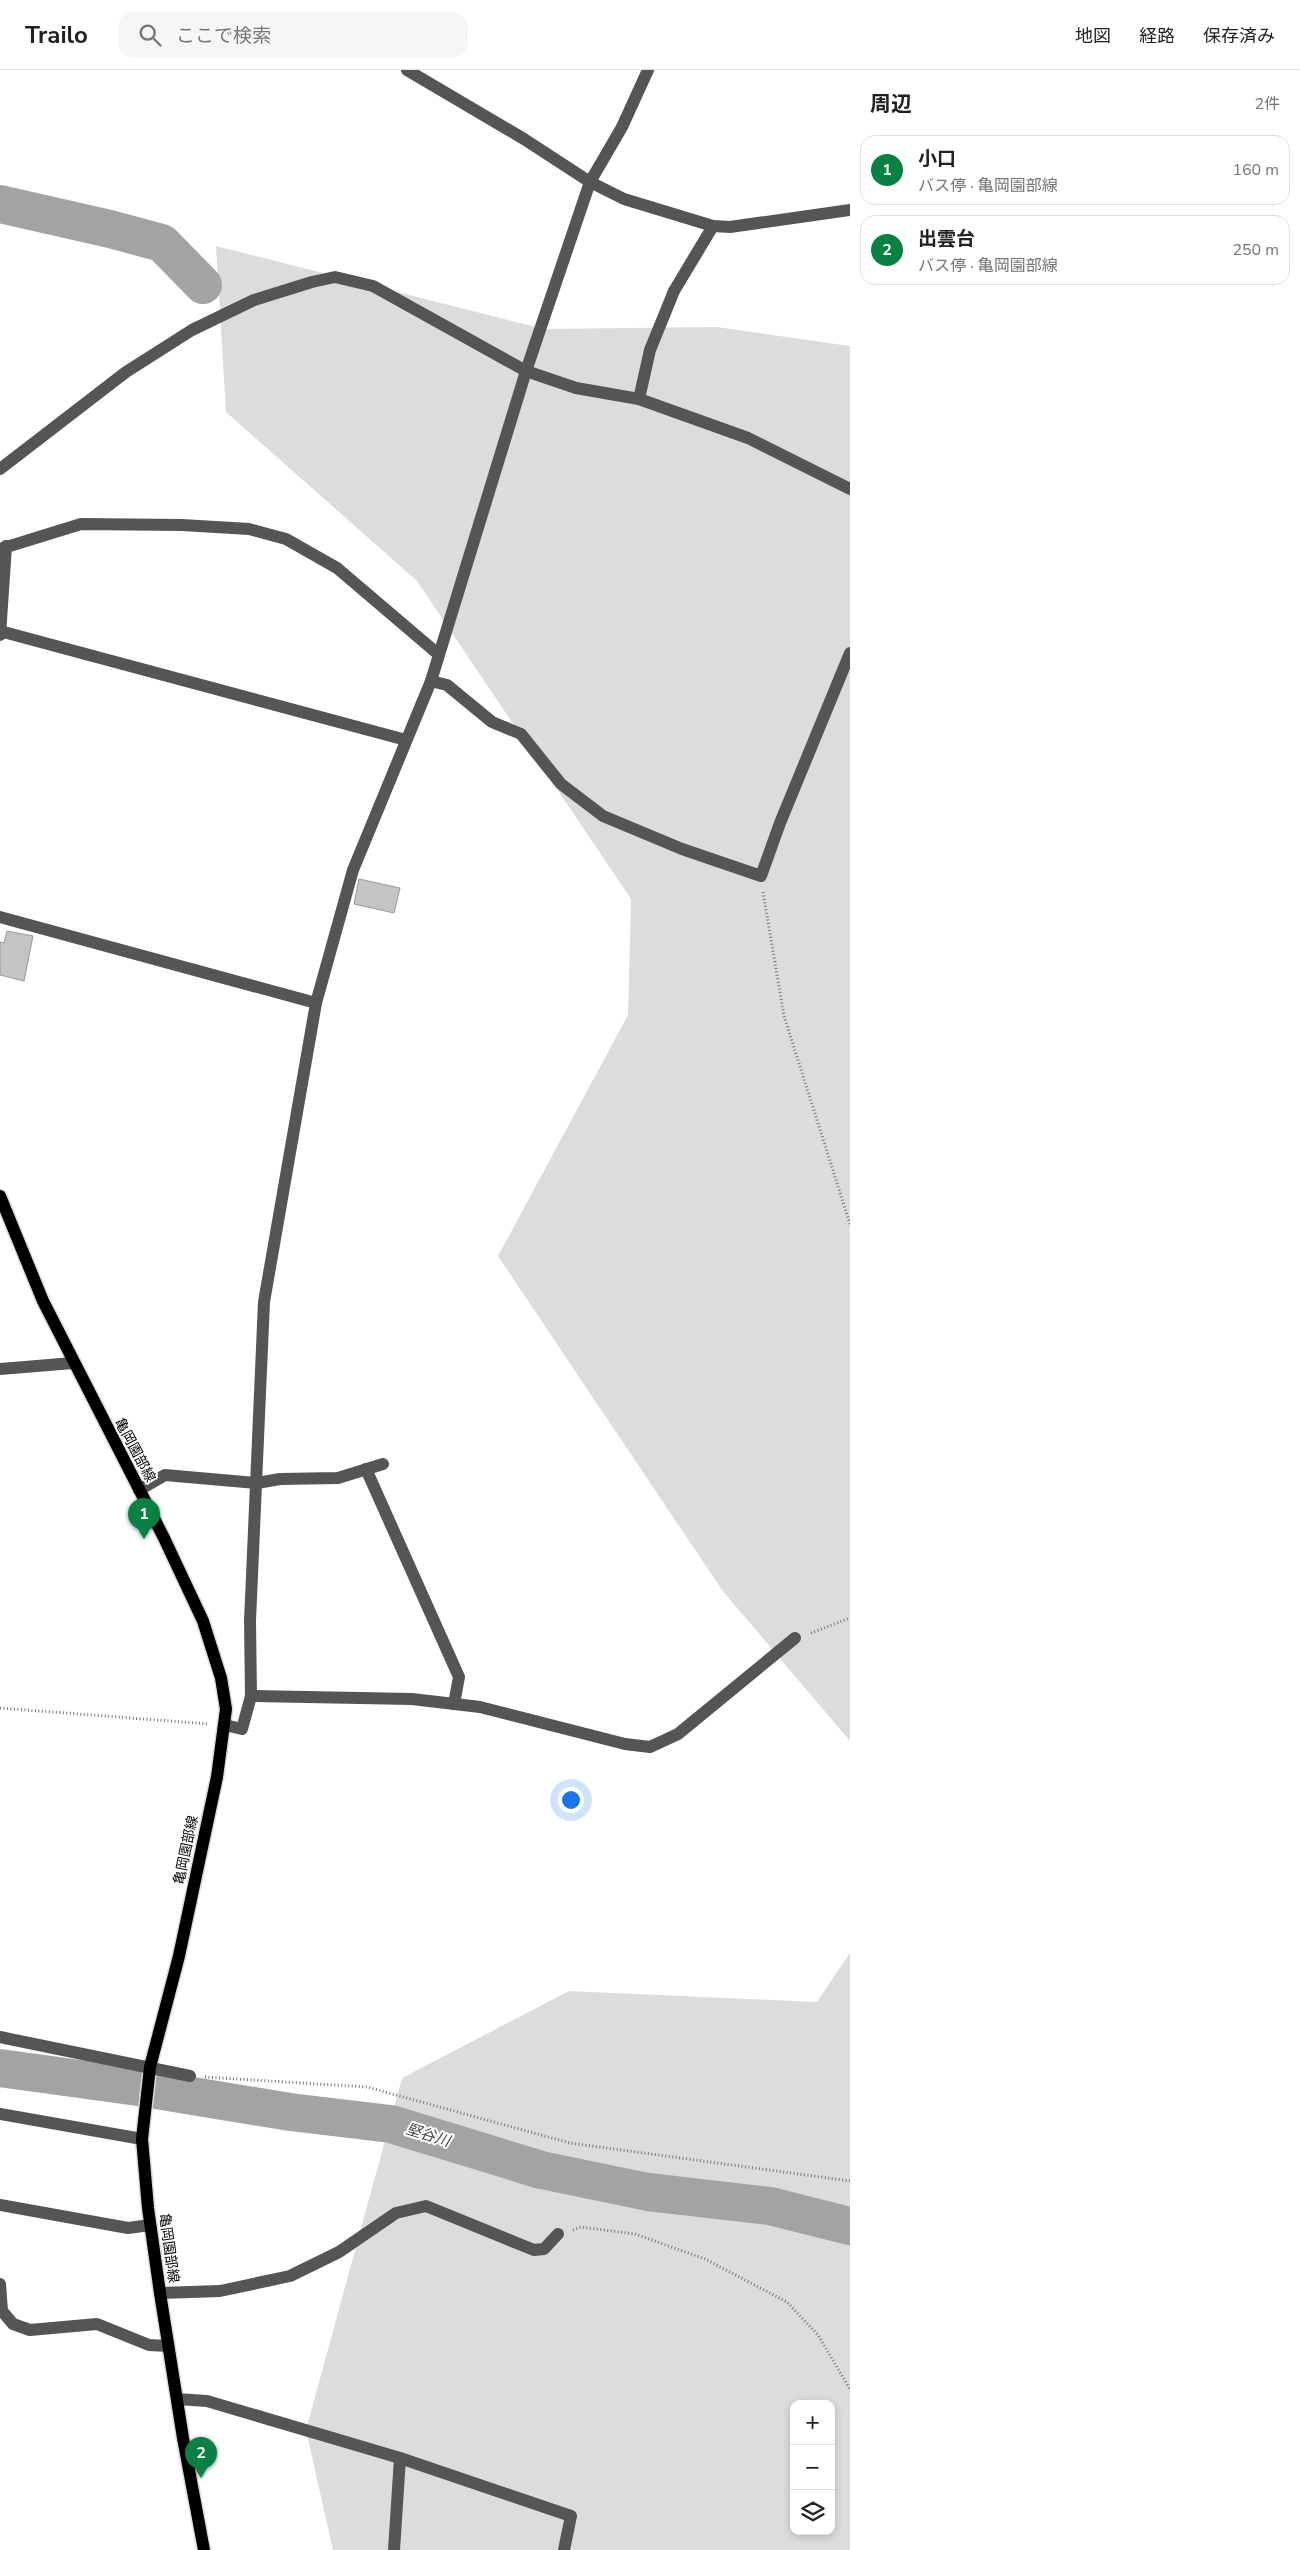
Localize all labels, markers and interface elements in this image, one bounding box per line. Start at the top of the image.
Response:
search box [118,12,468,57]
text: Trailo [25,19,88,51]
icon: search [136,21,164,49]
text: ここで検索 [176,23,271,49]
text: 地図 [1075,24,1111,48]
text: 経路 [1139,24,1175,48]
text: 保存済み [1203,24,1275,48]
text: 周辺 [870,90,912,118]
text: 2件 [1254,93,1280,115]
text: 小口 [918,146,956,172]
text: 1 [882,159,892,181]
text: 160 m [1232,159,1279,181]
text: バス停 · 亀岡園部線 [918,175,1058,197]
text: 出雲台 [918,226,975,252]
text: 2 [882,239,892,261]
text: 250 m [1232,239,1279,261]
text: バス停 · 亀岡園部線 [918,255,1058,277]
street label: 亀岡園部線 [110,1415,160,1485]
pin: 1 [128,1498,160,1539]
your location [558,1787,584,1813]
street label: 亀岡園部線 [169,1814,203,1886]
water label: 堅谷川 [404,2119,454,2152]
street label: 亀岡園部線 [155,2212,183,2284]
map controls [790,2400,835,2535]
button: + [790,2400,835,2445]
pin: 2 [185,2437,217,2478]
button: − [790,2445,835,2490]
button: layers [790,2490,835,2535]

